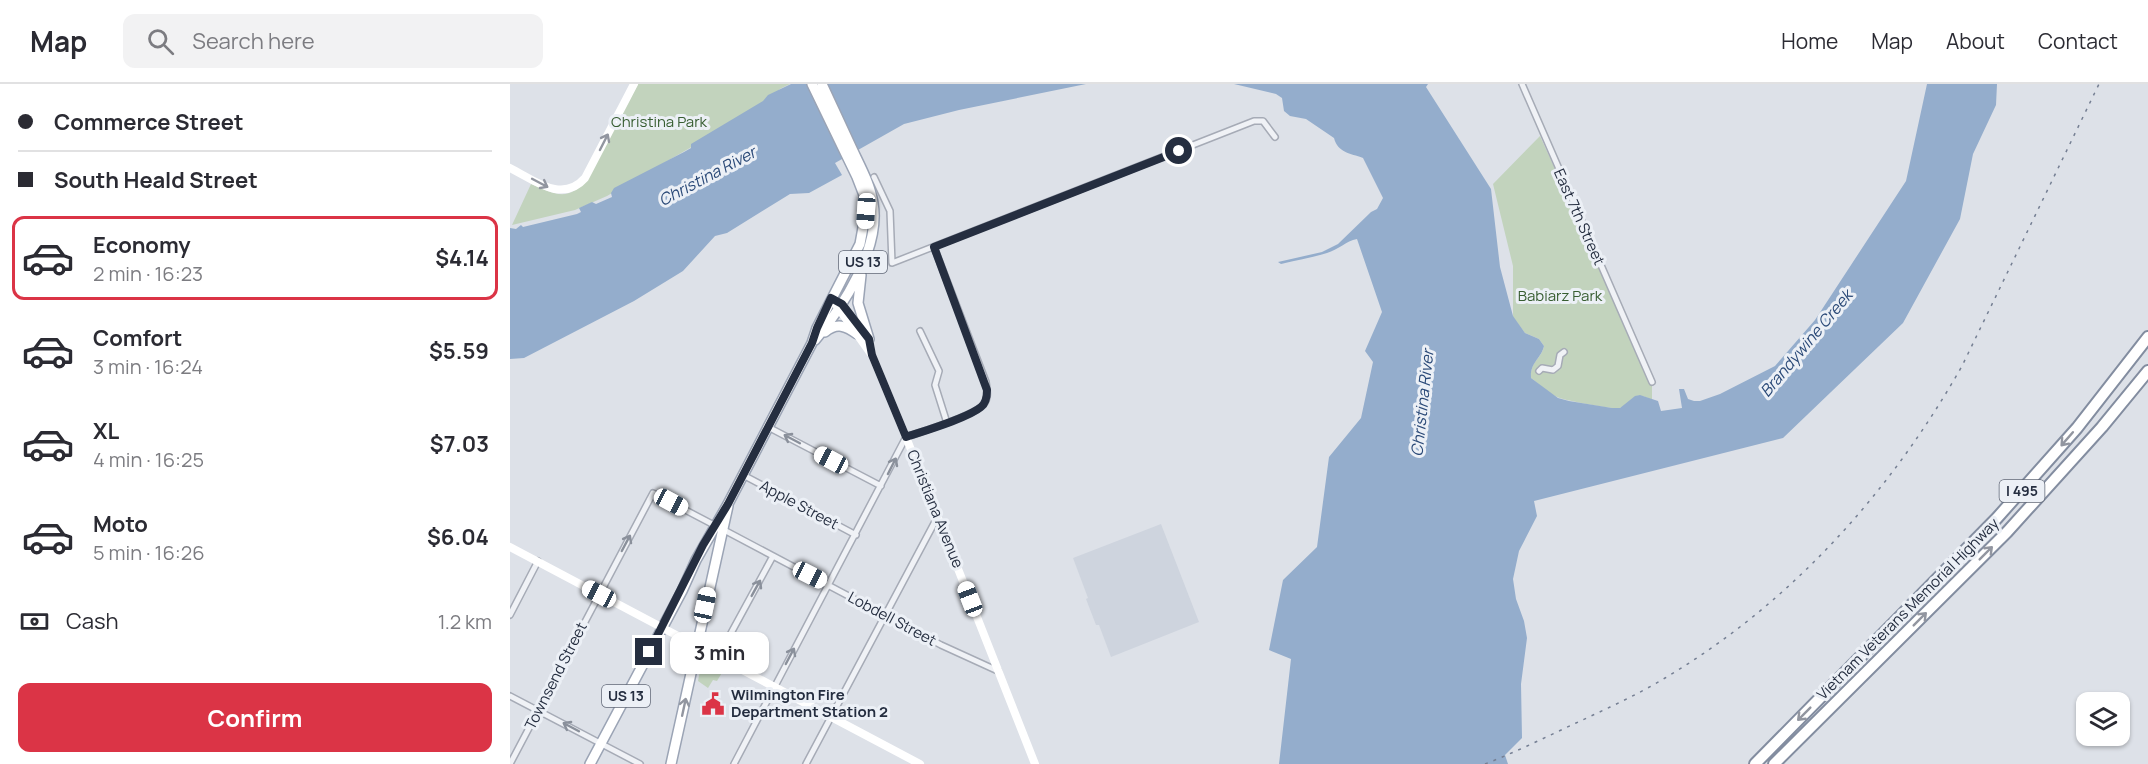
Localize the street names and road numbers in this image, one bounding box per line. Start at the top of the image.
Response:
street label: East 7th Street [1549,165,1610,268]
road number: US 13 [839,251,887,273]
street label: Christiana Avenue [902,447,969,571]
street label: Apple Street [756,475,842,534]
road number: I 495 [2000,480,2044,502]
street label: Vietnam Veterans Memorial Highway [1812,513,2003,704]
street label: Lobdell Street [844,586,940,651]
street label: Townsend Street [519,618,592,733]
road number: US 13 [602,685,650,707]

